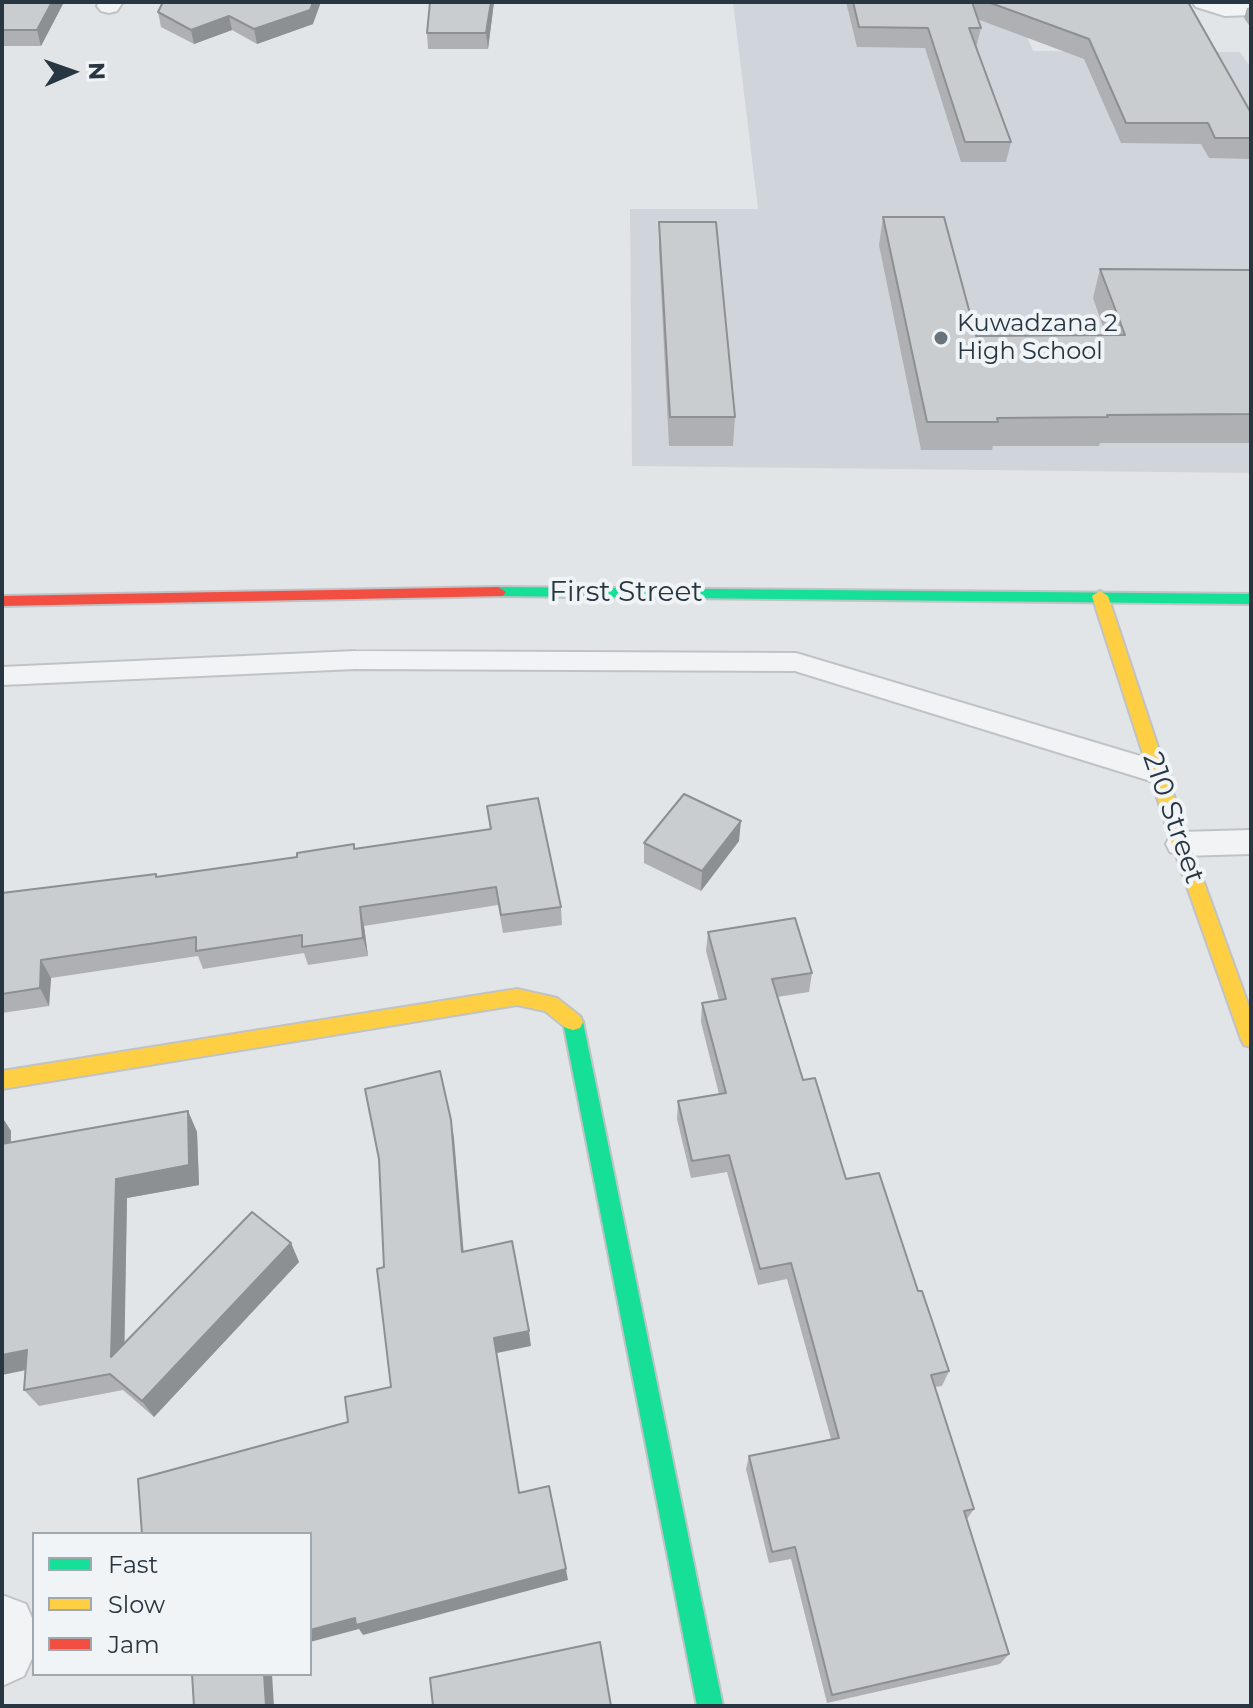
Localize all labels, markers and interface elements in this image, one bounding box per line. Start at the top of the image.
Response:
north arrow [32,32,112,112]
text: N [83,62,110,81]
place label: Kuwadzana 2 High School [957,310,1118,366]
marker: Kuwadzana 2 High School [932,329,950,347]
street label: First Street [549,576,703,610]
street label: 210 Street [1135,748,1211,888]
legend [32,1532,312,1676]
text: Fast [108,1550,158,1579]
text: Slow [108,1590,165,1619]
text: Jam [108,1630,160,1659]

